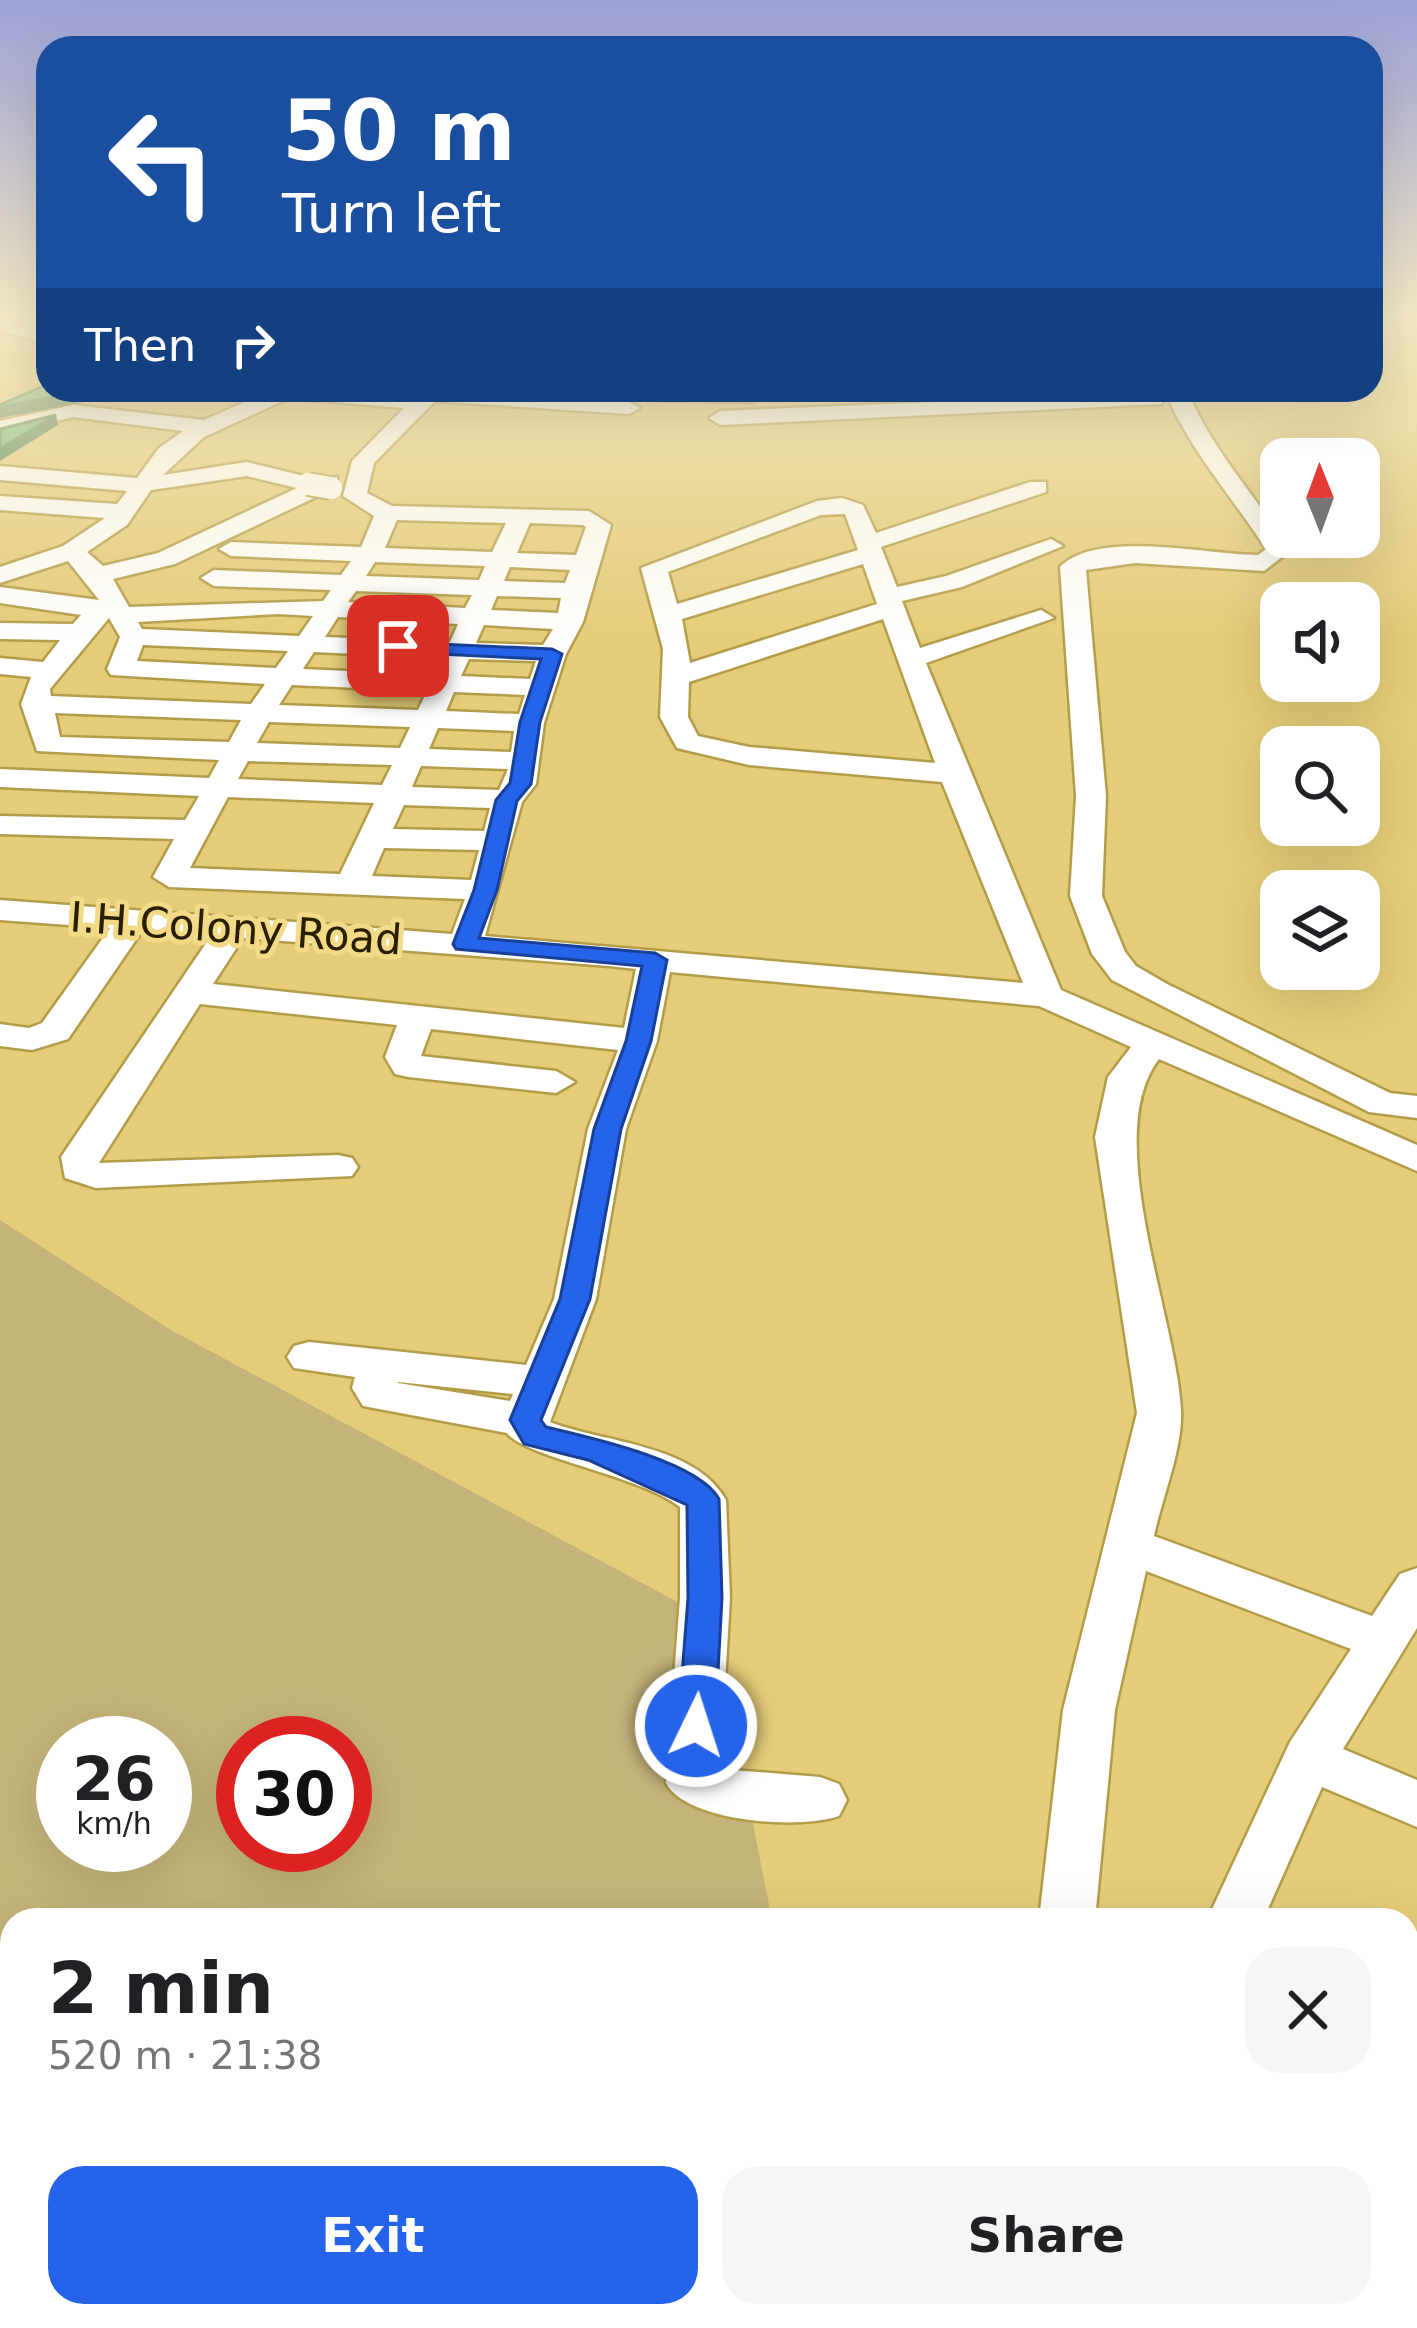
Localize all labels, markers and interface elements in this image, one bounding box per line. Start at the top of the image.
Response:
text: 50 m [282,82,516,180]
icon: left [84,84,240,240]
text: Turn left [282,182,501,245]
icon: right [220,312,286,378]
text: Then [84,319,196,372]
north arrow [1260,438,1380,558]
map controls [1260,438,1380,990]
button: sound [1260,582,1380,702]
pin [347,595,449,697]
icon: arrive [365,613,431,679]
button: search [1260,726,1380,846]
button: layers [1260,870,1380,990]
street label: I.H.Colony Road [68,892,404,965]
position arrow [633,1663,759,1789]
speed limit sign: 30 [216,1716,372,1872]
text: 26 [72,1744,156,1814]
text: km/h [76,1806,152,1841]
text: 2 min [48,1946,274,2030]
button: close [1245,1947,1371,2073]
text: 520 m · 21:38 [48,2033,322,2078]
button: Exit [48,2166,698,2304]
button: Share [722,2166,1371,2304]

